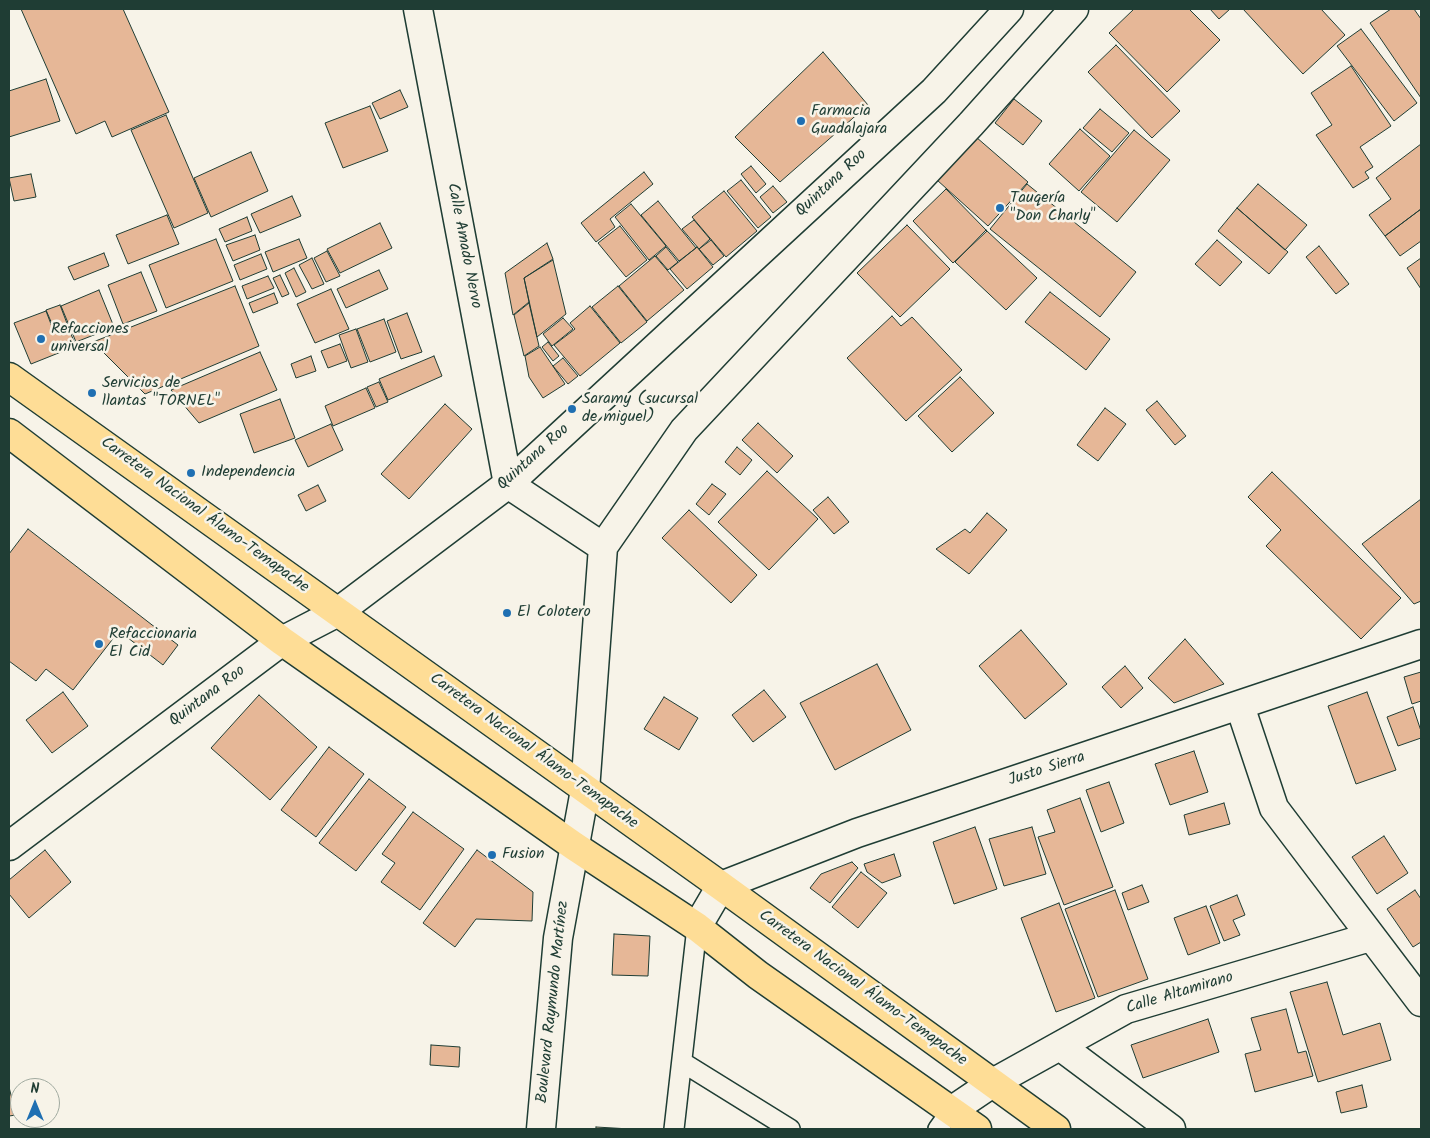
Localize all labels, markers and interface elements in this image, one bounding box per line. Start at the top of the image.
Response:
place label: Farmacia Guadalajara [811,102,887,140]
marker: Farmacia Guadalajara [795,115,807,127]
street label: Quintana Roo [792,146,872,222]
street label: Calle Amado Nervo [441,182,485,310]
place label: Tauqería "Don Charly" [1010,189,1095,227]
marker: Tauqería "Don Charly" [994,202,1006,214]
place label: Refacciones universal [51,320,129,358]
marker: Refacciones universal [35,333,47,345]
place label: Servicios de llantas "TORNEL" [102,374,220,412]
marker: Servicios de llantas "TORNEL" [86,387,98,399]
place label: Saramy (sucursal de miguel) [582,390,698,428]
marker: Saramy (sucursal de miguel) [566,403,578,415]
street label: Quintana Roo [494,421,574,495]
street label: Carretera Nacional Álamo-Temapache [96,434,312,598]
place label: Independencia [201,463,295,483]
marker: Independencia [185,467,197,479]
place label: El Colotero [517,603,591,623]
marker: El Colotero [501,607,513,619]
place label: Refaccionaria El Cid [109,625,197,663]
marker: Refaccionaria El Cid [93,638,105,650]
street label: Quintana Roo [166,662,250,732]
street label: Carretera Nacional Álamo-Temapache [425,670,641,834]
street label: Justo Sierra [1006,749,1088,791]
place label: Fusion [502,845,544,865]
marker: Fusion [486,849,498,861]
street label: Boulevard Raymundo Martínez [534,900,574,1104]
street label: Carretera Nacional Álamo-Temapache [754,907,970,1071]
street label: Calle Altamirano [1124,969,1236,1019]
north arrow [10,1078,60,1128]
text: N [31,1078,39,1100]

